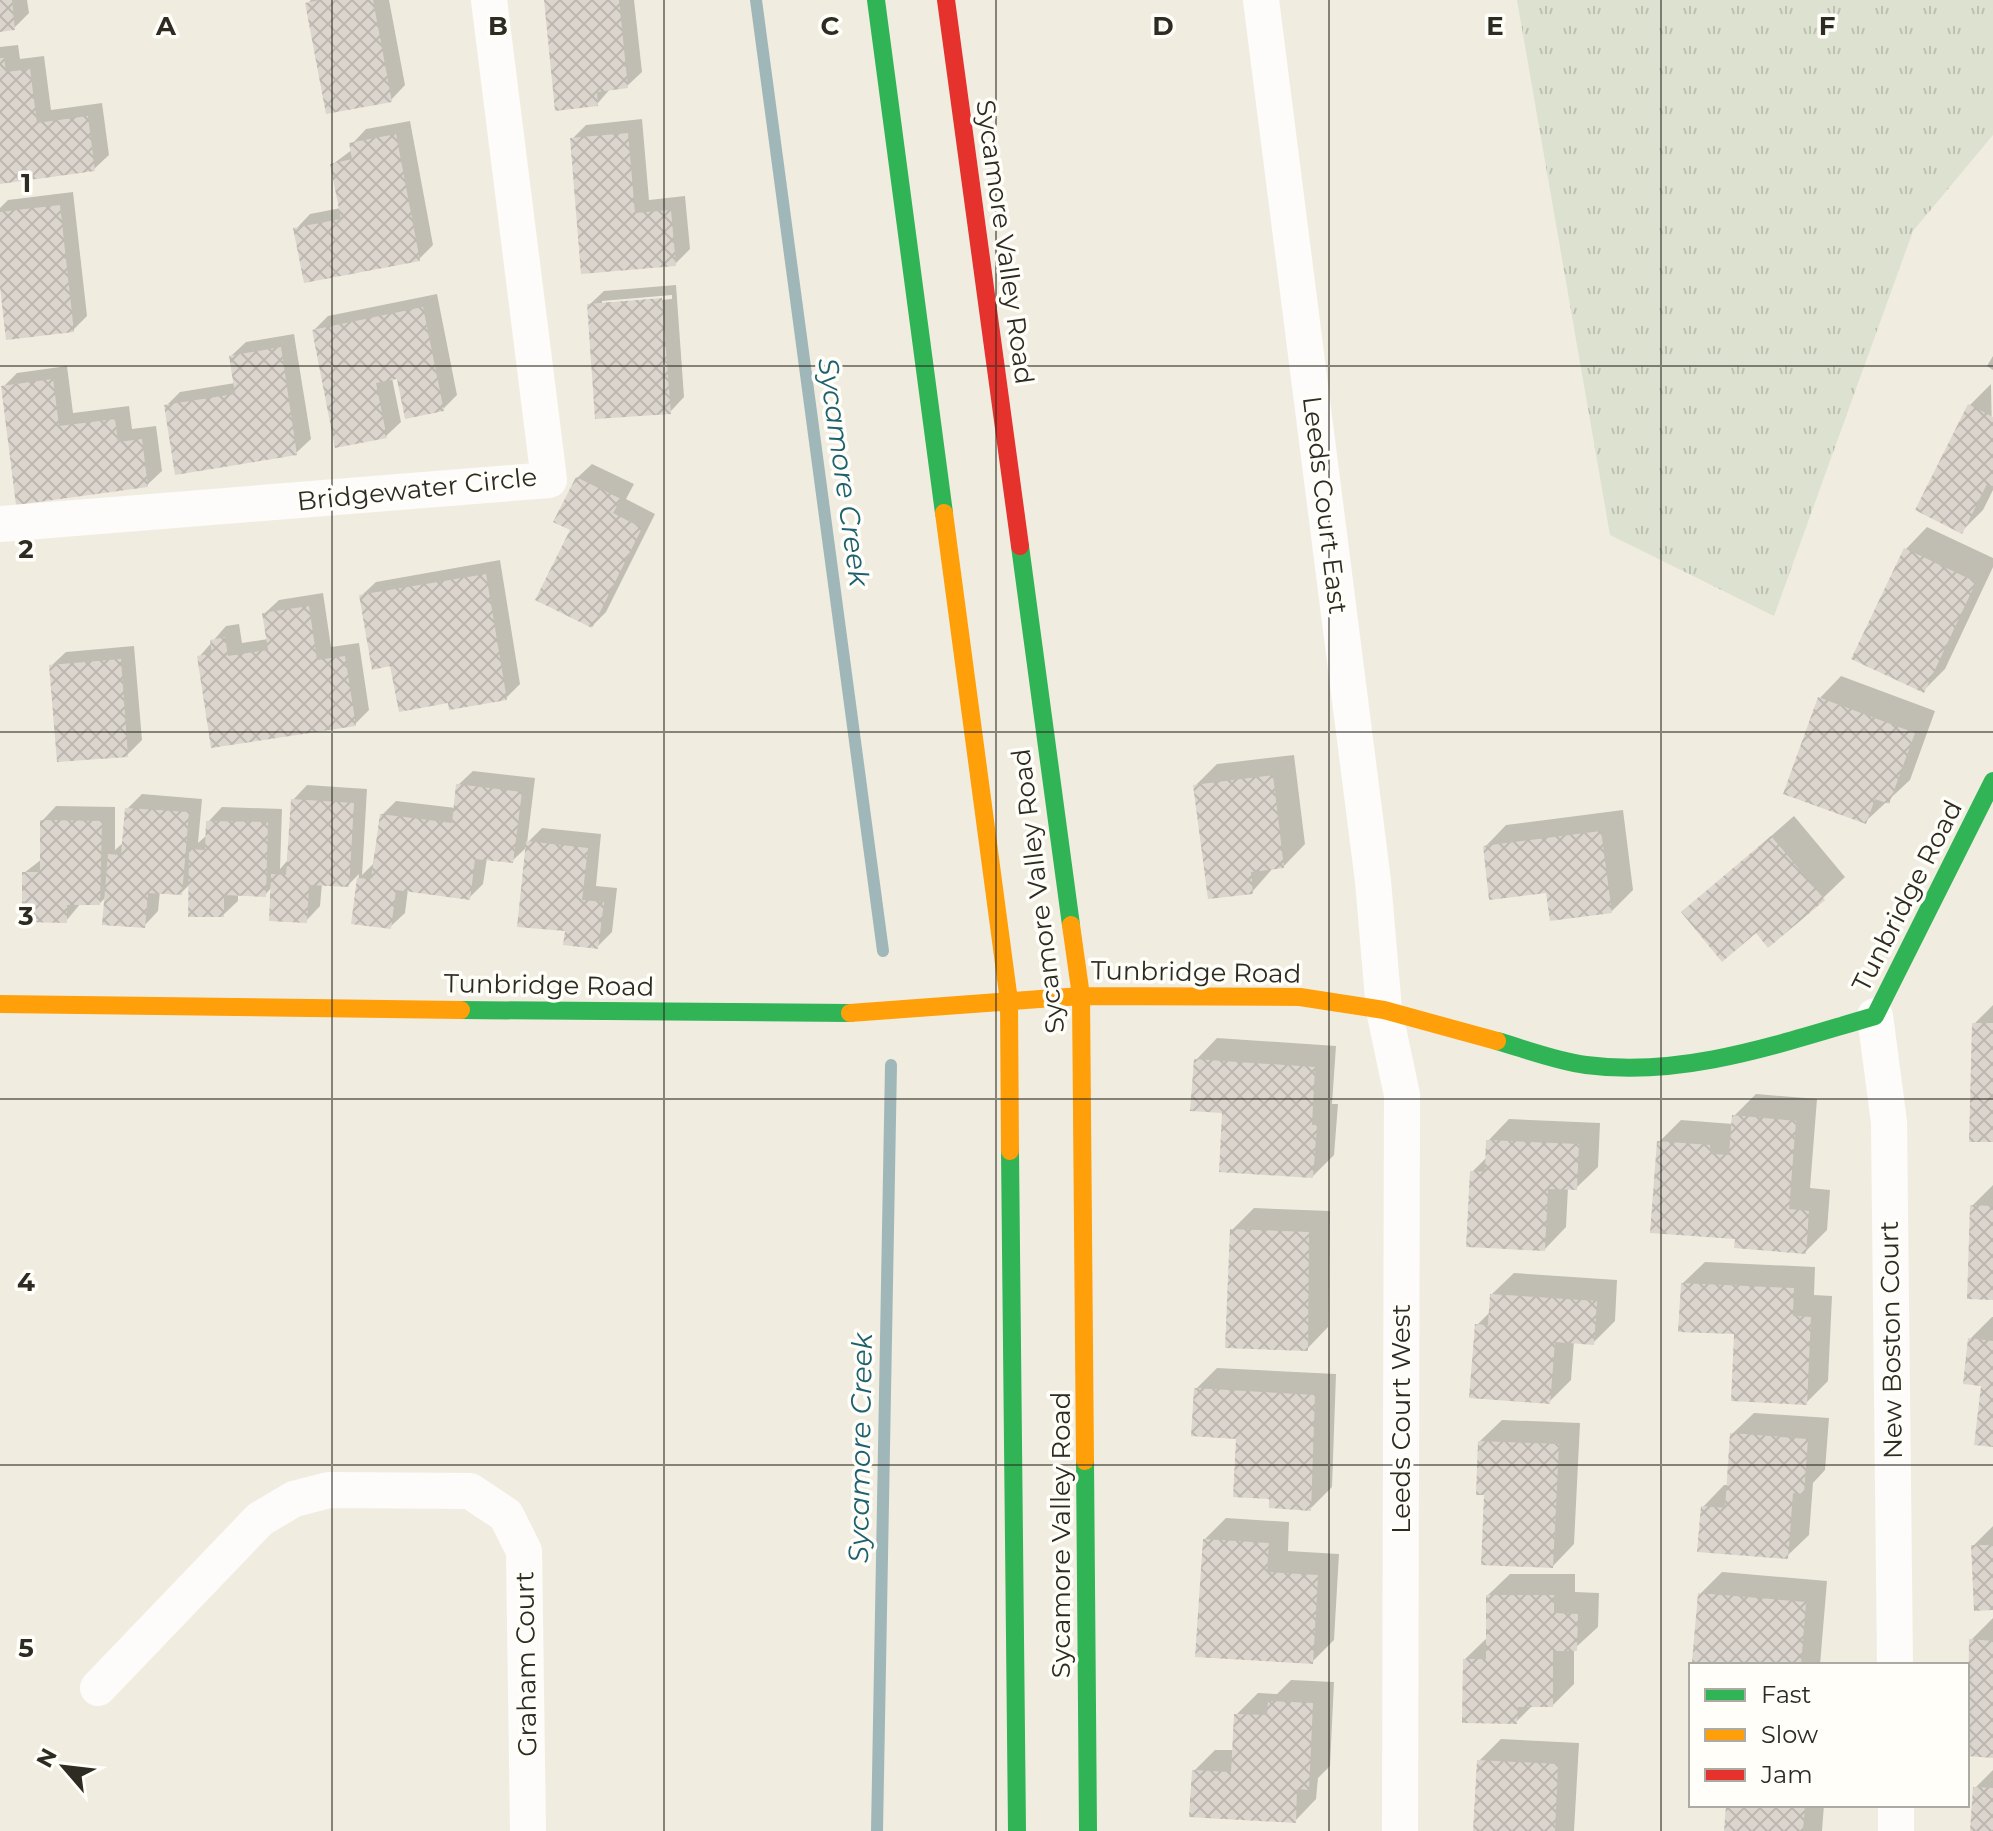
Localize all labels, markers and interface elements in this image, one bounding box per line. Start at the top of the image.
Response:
text: A [155,10,177,42]
text: B [488,10,508,42]
text: C [821,10,840,42]
text: D [1152,10,1174,42]
text: E [1486,10,1504,42]
text: F [1819,10,1835,42]
street label: Sycamore Valley Road [969,98,1041,386]
text: 1 [21,167,31,199]
water label: Sycamore Creek [811,356,877,590]
street label: Leeds Court East [1296,394,1354,616]
street label: Bridgewater Circle [295,460,539,518]
text: 2 [18,533,34,565]
street label: Sycamore Valley Road [1005,747,1071,1035]
street label: Tunbridge Road [1845,795,1969,997]
text: 3 [17,900,34,932]
street label: Tunbridge Road [1091,954,1301,990]
street label: Tunbridge Road [444,967,654,1003]
street label: New Boston Court [1873,1220,1909,1460]
text: 4 [17,1266,35,1298]
street label: Leeds Court West [1385,1304,1417,1534]
water label: Sycamore Creek [841,1331,879,1563]
street label: Sycamore Valley Road [1045,1392,1077,1678]
street label: Graham Court [508,1571,544,1757]
text: 5 [18,1632,34,1664]
legend [1689,1663,1969,1807]
text: Fast [1761,1680,1812,1709]
text: Slow [1761,1720,1818,1749]
north arrow [24,1727,104,1807]
text: N [31,1744,63,1772]
text: Jam [1760,1760,1813,1789]

